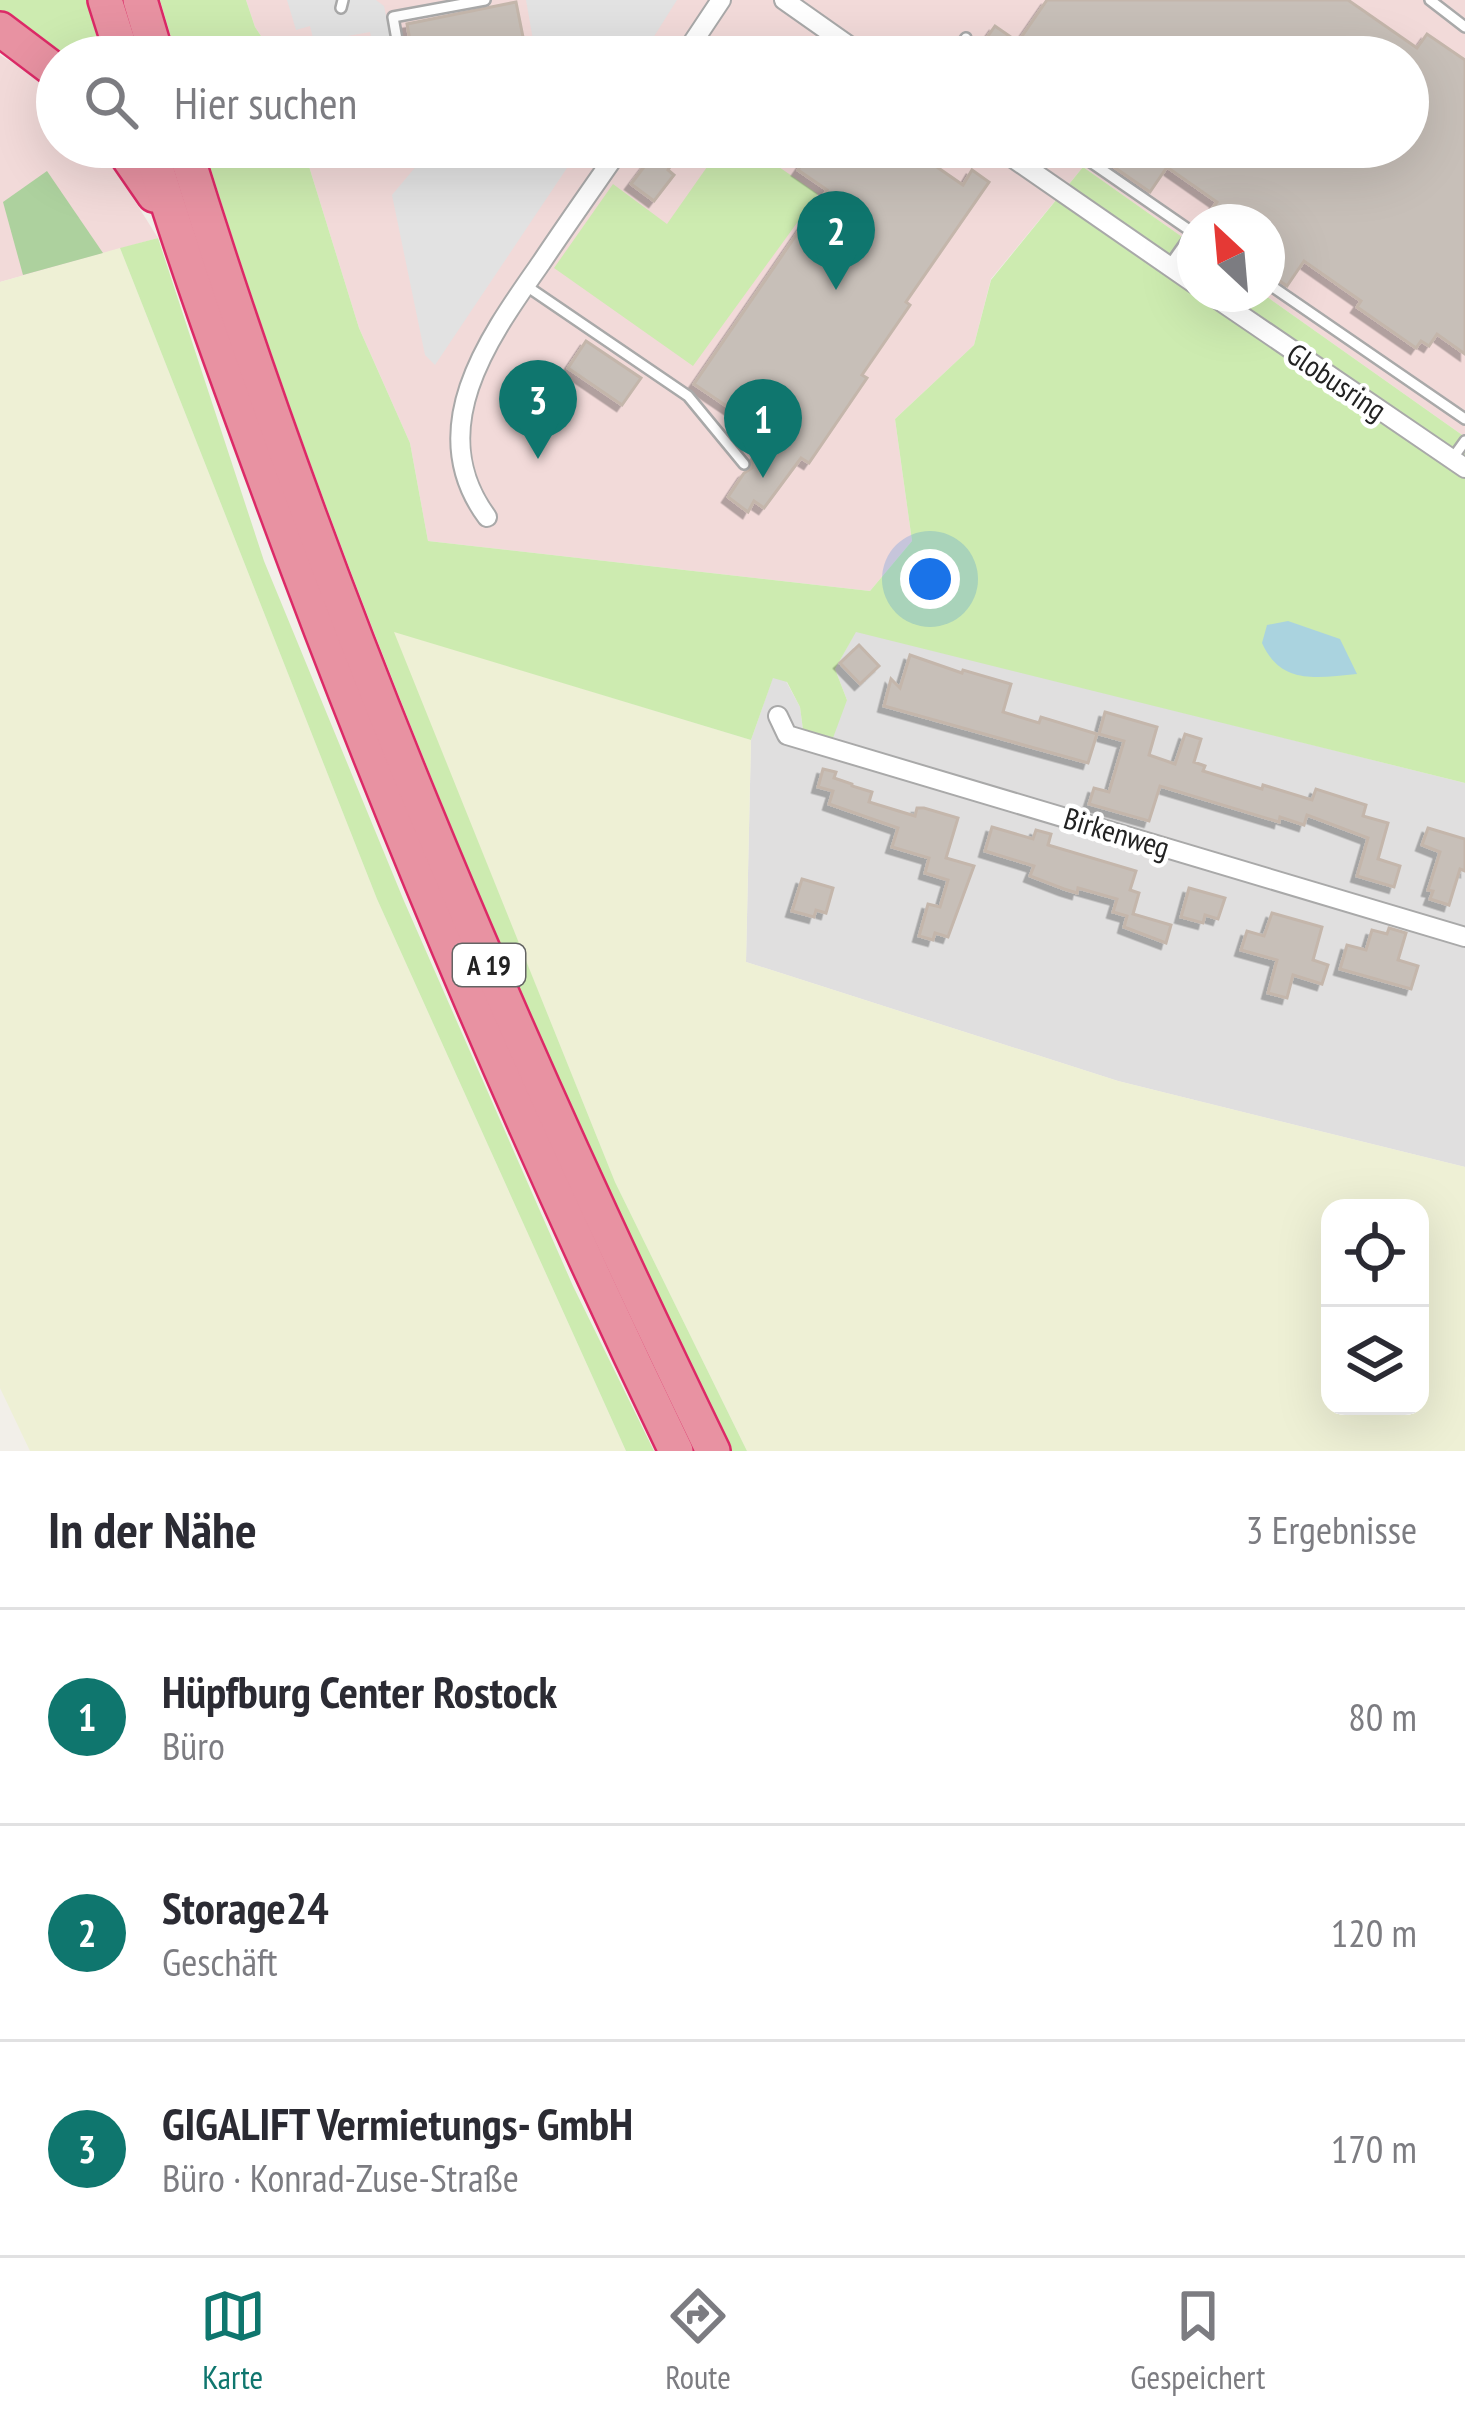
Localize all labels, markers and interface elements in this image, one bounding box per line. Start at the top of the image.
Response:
search box [36,36,1429,168]
icon: search [78,69,144,135]
text: Hier suchen [174,73,357,131]
pin: 2 [797,191,875,290]
north arrow [1177,204,1285,312]
street label: Globusring [1280,334,1394,428]
pin: 3 [499,360,577,459]
pin: 1 [724,379,802,478]
your location [900,549,960,609]
street label: Birkenweg [1060,798,1174,866]
road number: A 19 [453,944,525,986]
map controls [1321,1199,1429,1415]
button: locate [1321,1199,1429,1307]
button: layers [1321,1307,1429,1415]
text: In der Nähe [48,1496,257,1562]
text: 3 Ergebnisse [1246,1504,1417,1555]
text: Hüpfburg Center Rostock [162,1662,557,1720]
text: 1 [78,1691,96,1742]
text: 80 m [1348,1691,1417,1742]
text: Büro [162,1720,225,1771]
text: Storage24 [162,1878,329,1936]
text: 2 [78,1907,96,1958]
text: 120 m [1331,1907,1417,1958]
text: Geschäft [162,1936,277,1987]
text: GIGALIFT Vermietungs- GmbH [162,2094,633,2152]
text: 3 [78,2123,96,2174]
text: 170 m [1331,2123,1417,2174]
text: Büro · Konrad-Zuse-Straße [162,2152,519,2203]
tab: Karte [200,2283,266,2398]
tab: Route [665,2283,731,2398]
tab: Gespeichert [1130,2283,1265,2398]

